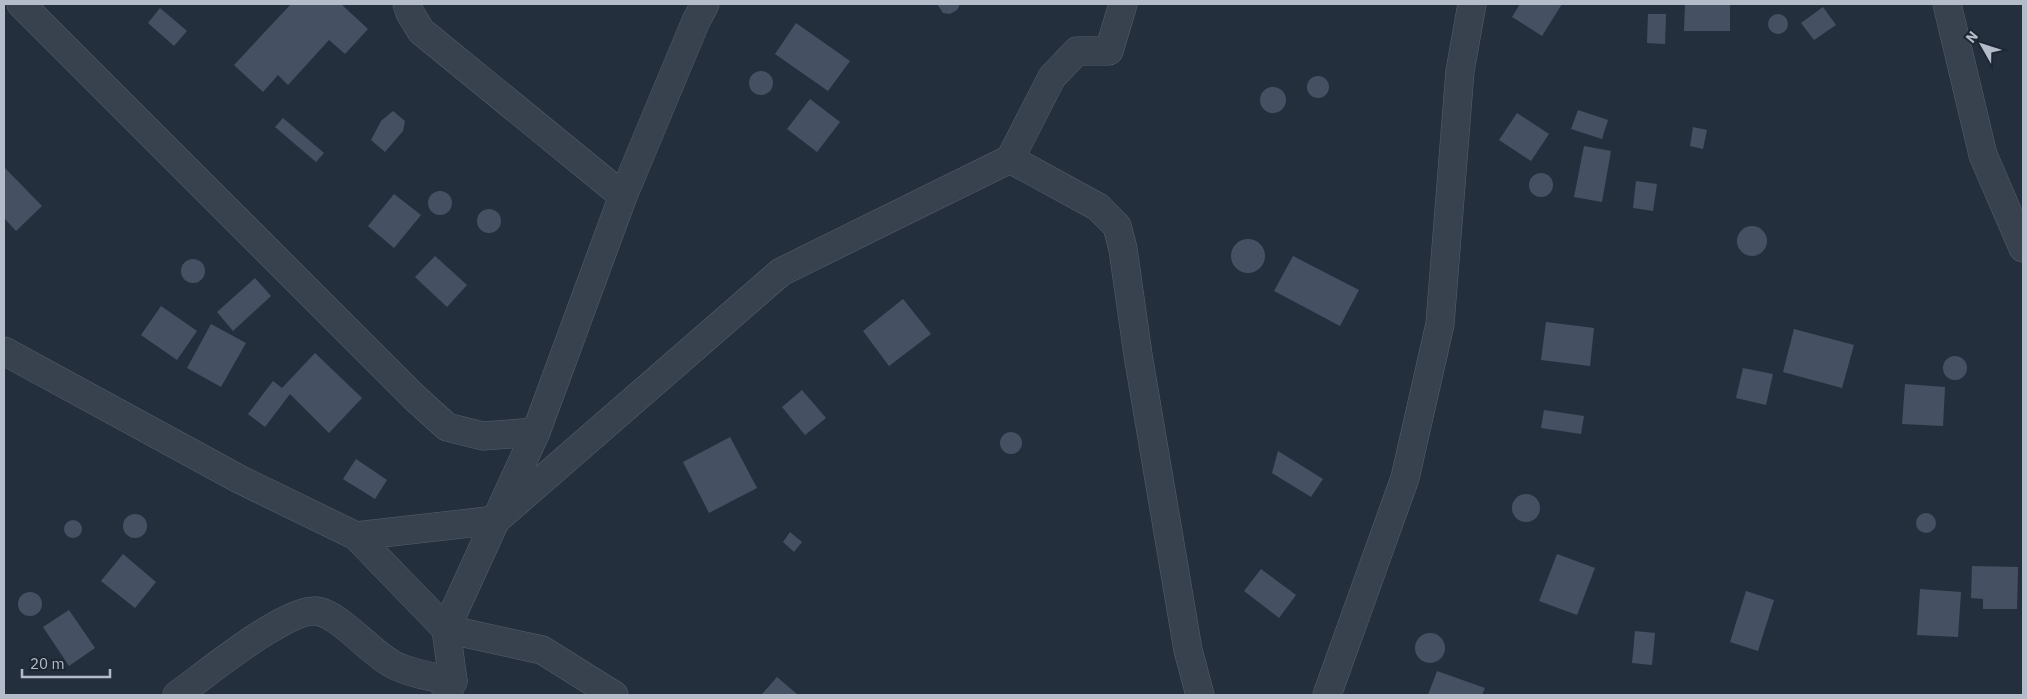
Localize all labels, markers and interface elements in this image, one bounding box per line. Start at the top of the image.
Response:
north arrow [1957,20,2007,70]
text: N [1962,27,1982,46]
scale bar [22,646,110,678]
text: 20 m [30,654,65,673]

